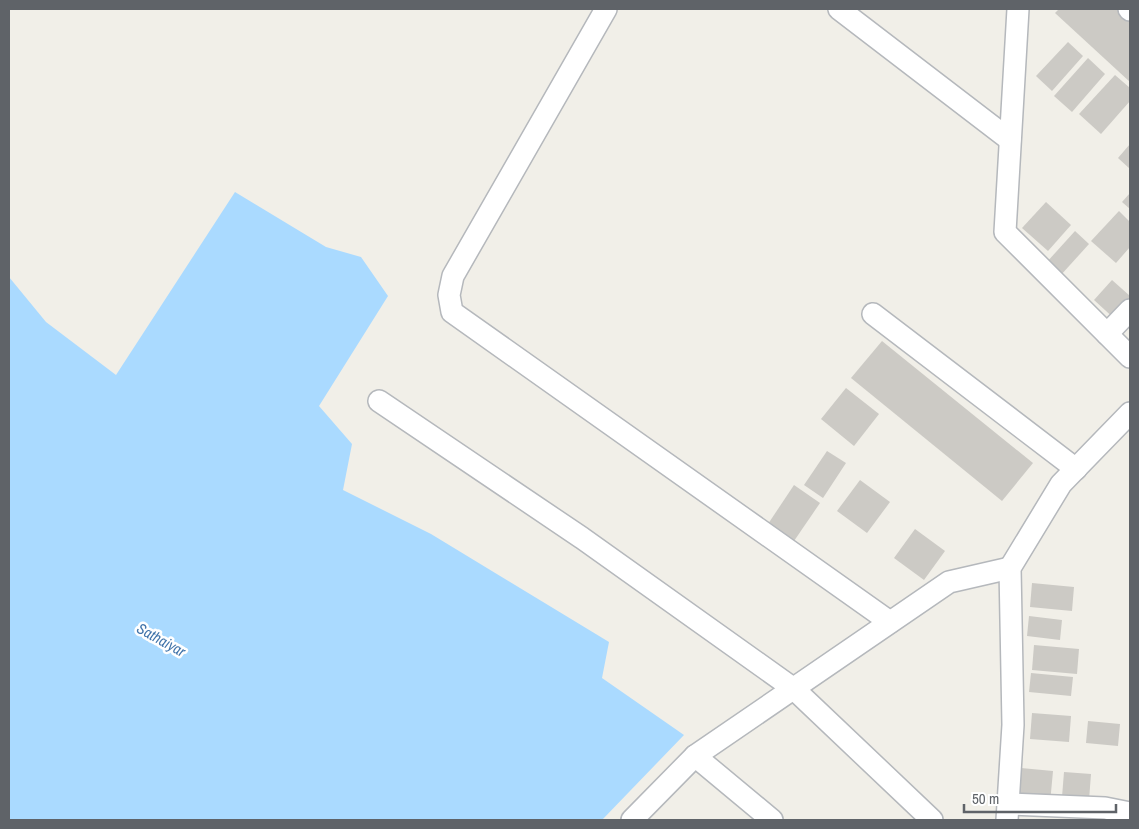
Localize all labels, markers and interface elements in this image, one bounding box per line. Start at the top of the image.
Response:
water label: Sathaiyar [133,618,190,662]
scale bar [964,782,1116,814]
text: 50 m [972,788,999,809]

